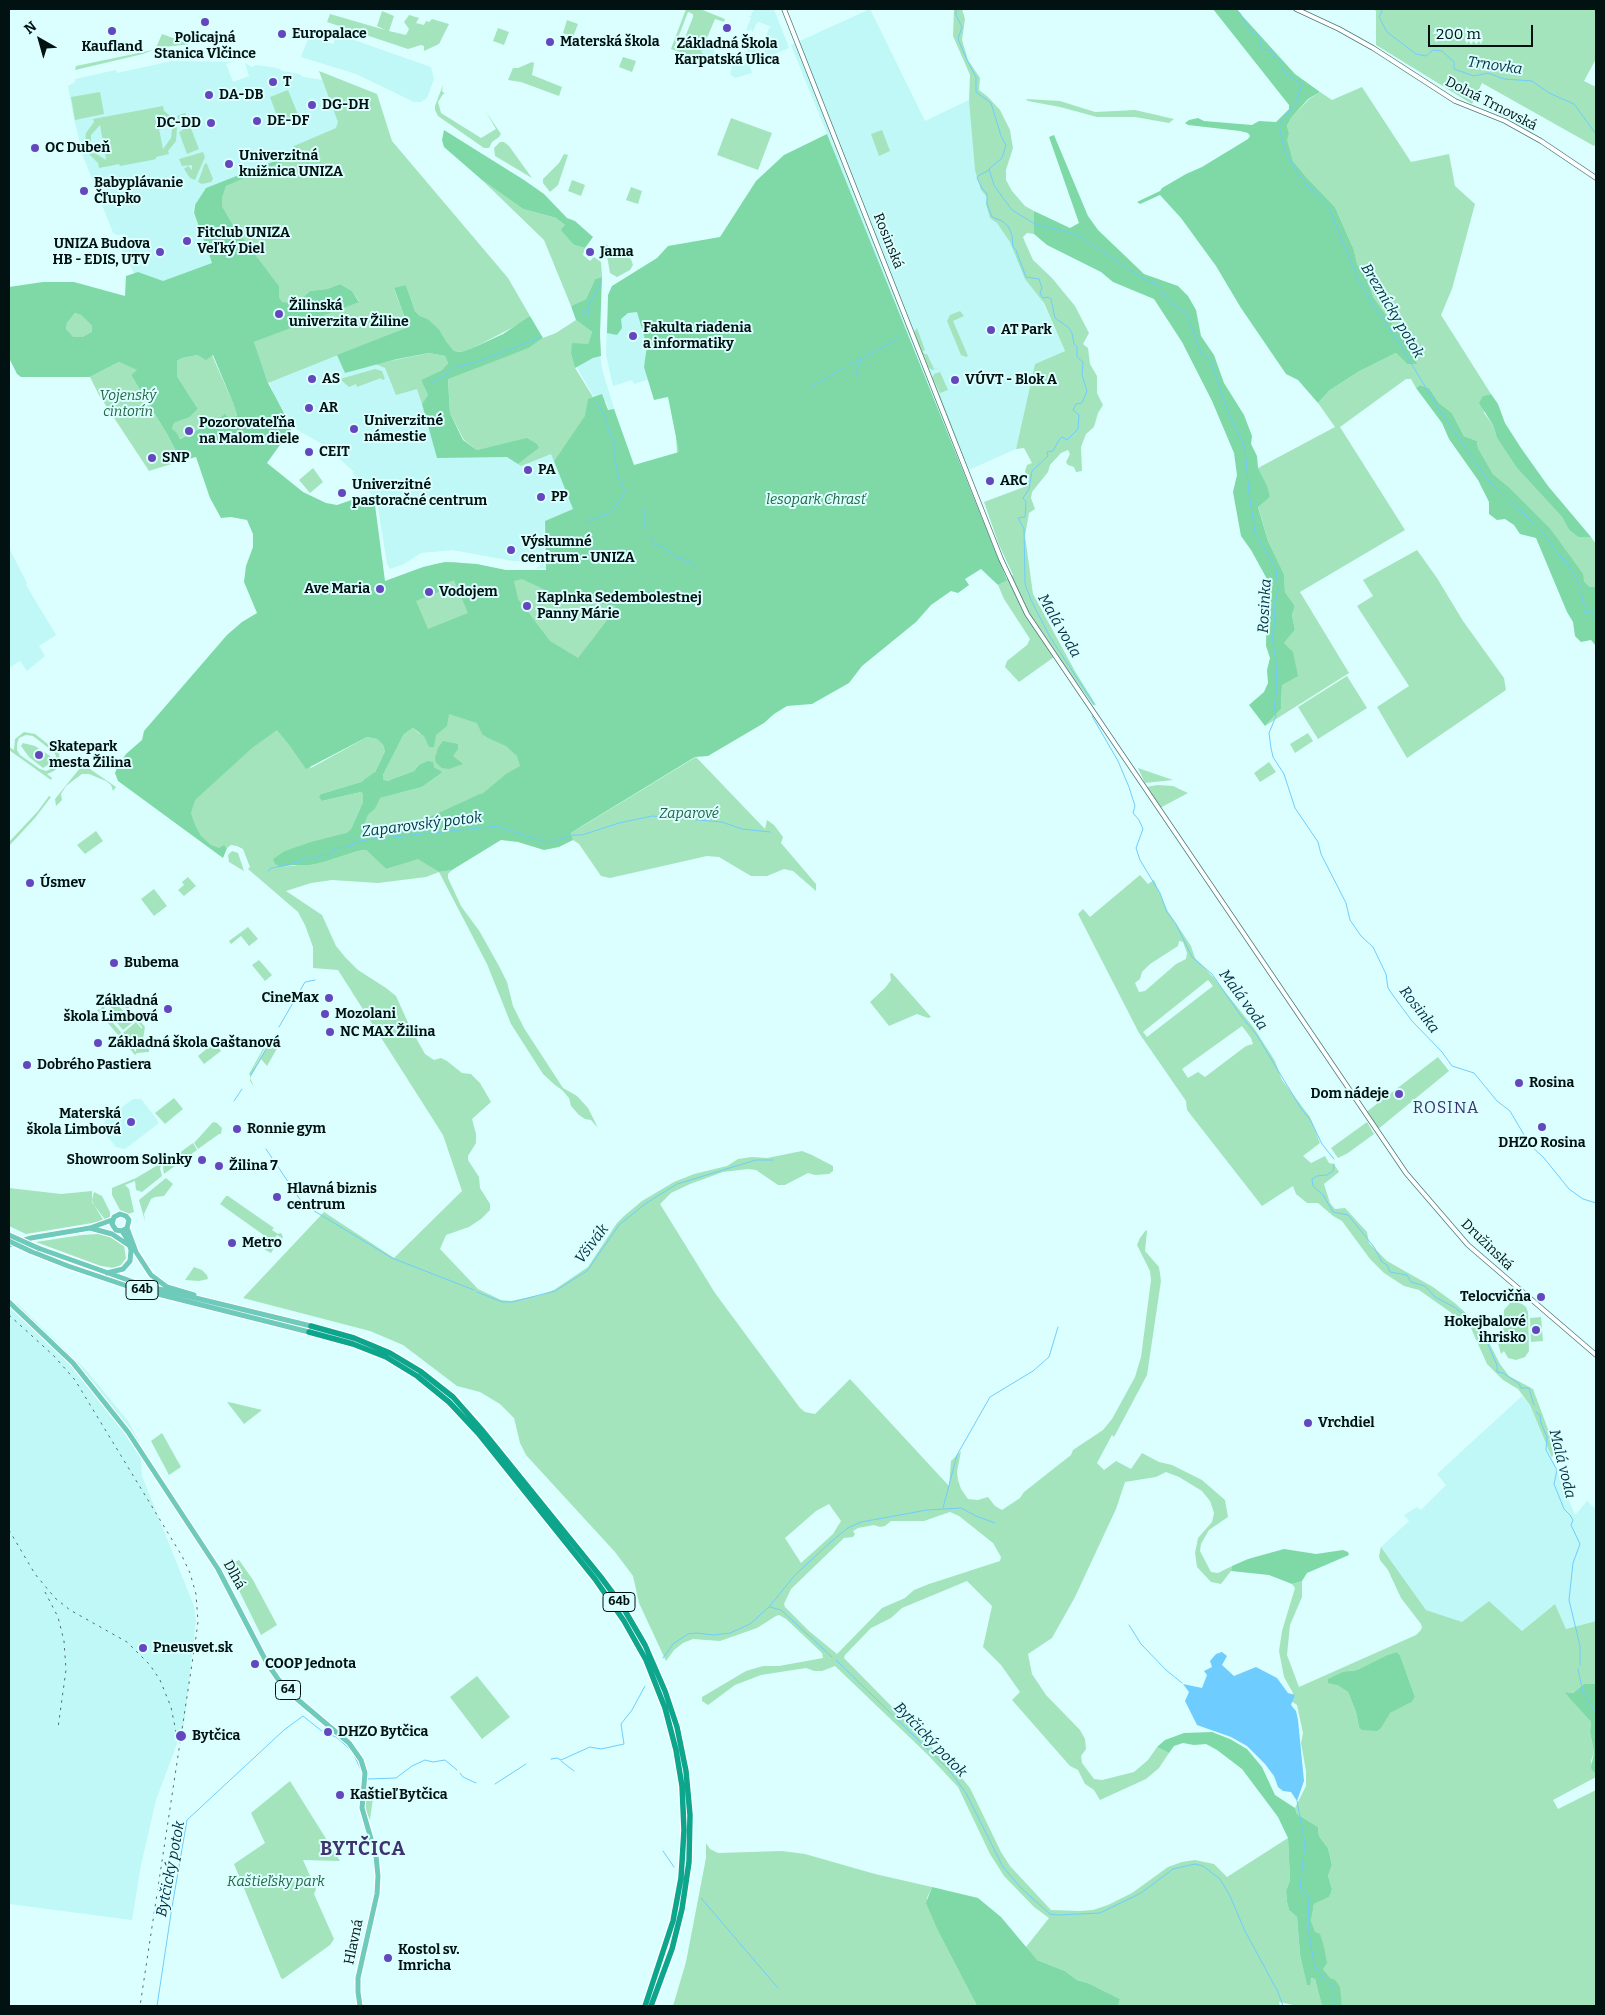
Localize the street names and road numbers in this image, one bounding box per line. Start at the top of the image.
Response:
street label: Dolná Trnovská [1442,74,1540,134]
street label: Rosinská [869,211,907,271]
street label: Družinská [1457,1216,1517,1274]
road number: 64b [126,1280,158,1300]
street label: Dlhá [219,1558,249,1592]
road number: 64b [603,1592,635,1611]
road number: 64 [276,1680,300,1700]
street label: Hlavná [341,1918,367,1966]

